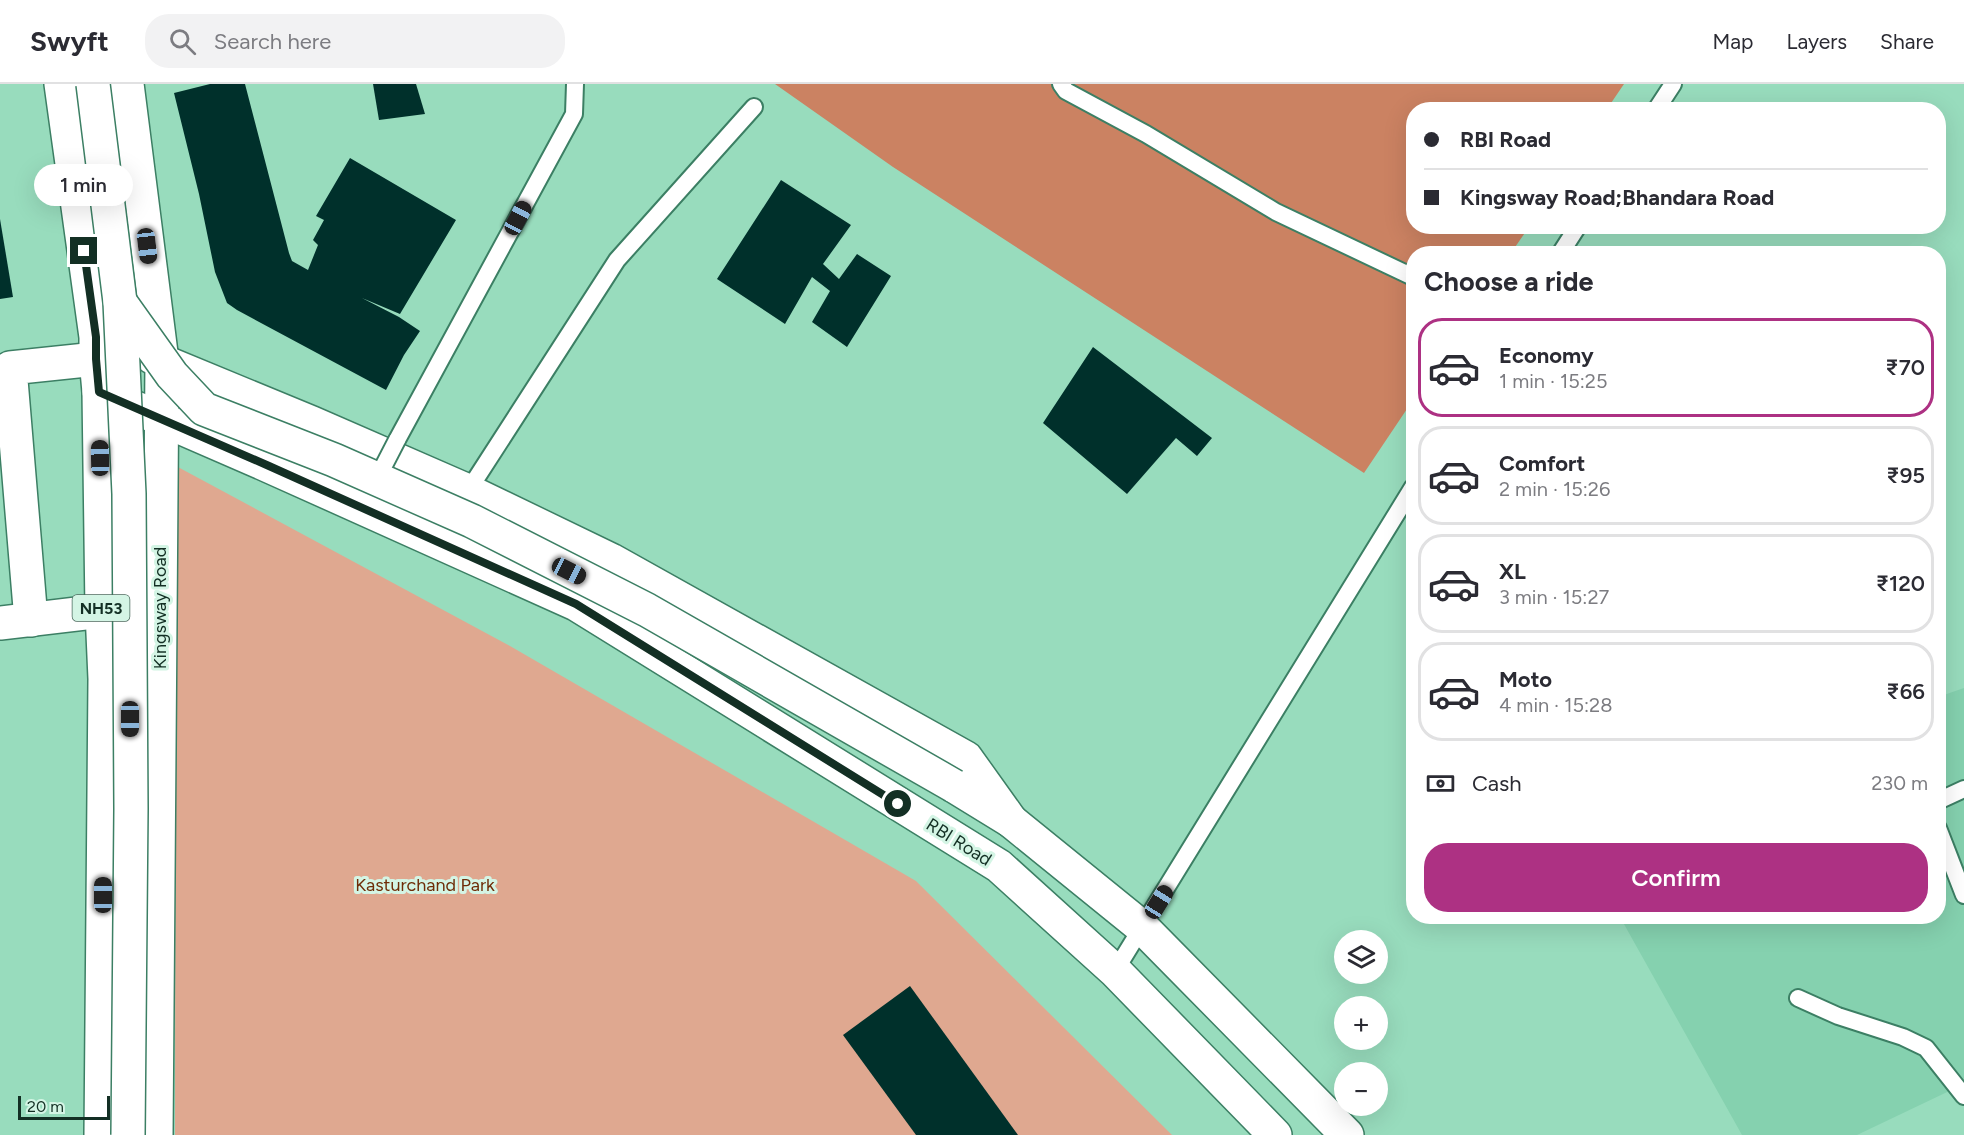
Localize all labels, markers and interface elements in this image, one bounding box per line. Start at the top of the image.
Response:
search box [145,14,565,68]
text: Swyft [30,24,109,58]
icon: search [166,25,199,58]
text: Search here [214,28,331,55]
text: Map [1713,29,1753,54]
text: Layers [1786,29,1847,54]
text: Share [1880,29,1934,54]
text: RBI Road [1460,126,1551,153]
callout: 1 min [34,164,134,206]
text: 1 min [60,173,107,197]
text: Kingsway Road;Bhandara Road [1460,184,1774,211]
car [502,198,534,238]
car [136,227,158,265]
route end [70,237,97,264]
text: Choose a ride [1424,265,1593,298]
icon: car [1427,341,1481,395]
text: Economy [1499,342,1594,369]
text: ₹70 [1885,354,1925,381]
text: 1 min · 15:25 [1499,369,1607,393]
car [91,440,109,476]
icon: car [1427,449,1481,503]
text: Comfort [1499,450,1585,477]
text: ₹95 [1886,462,1925,489]
text: 2 min · 15:26 [1499,477,1610,501]
street label: Kingsway Road [149,547,171,669]
car [549,555,589,587]
icon: car [1427,557,1481,611]
text: XL [1499,558,1526,585]
text: ₹120 [1876,570,1925,597]
text: 3 min · 15:27 [1499,585,1609,609]
road number: NH53 [72,595,130,621]
icon: car [1427,665,1481,719]
text: Moto [1499,666,1552,693]
text: ₹66 [1886,678,1925,705]
text: 4 min · 15:28 [1499,693,1612,717]
car [121,701,139,737]
icon: cash [1424,767,1457,800]
text: Cash [1472,770,1522,797]
text: 230 m [1871,771,1928,795]
route start [884,790,911,817]
street label: RBI Road [922,813,996,871]
button: Confirm [1424,843,1928,912]
park label: Kasturchand Park [355,874,495,896]
car [94,877,112,913]
car [1142,882,1176,922]
map controls [1334,930,1388,1116]
button: layers [1334,930,1388,984]
button: + [1334,996,1388,1050]
button: − [1334,1062,1388,1116]
scale bar [18,1093,110,1120]
text: 20 m [27,1097,64,1116]

